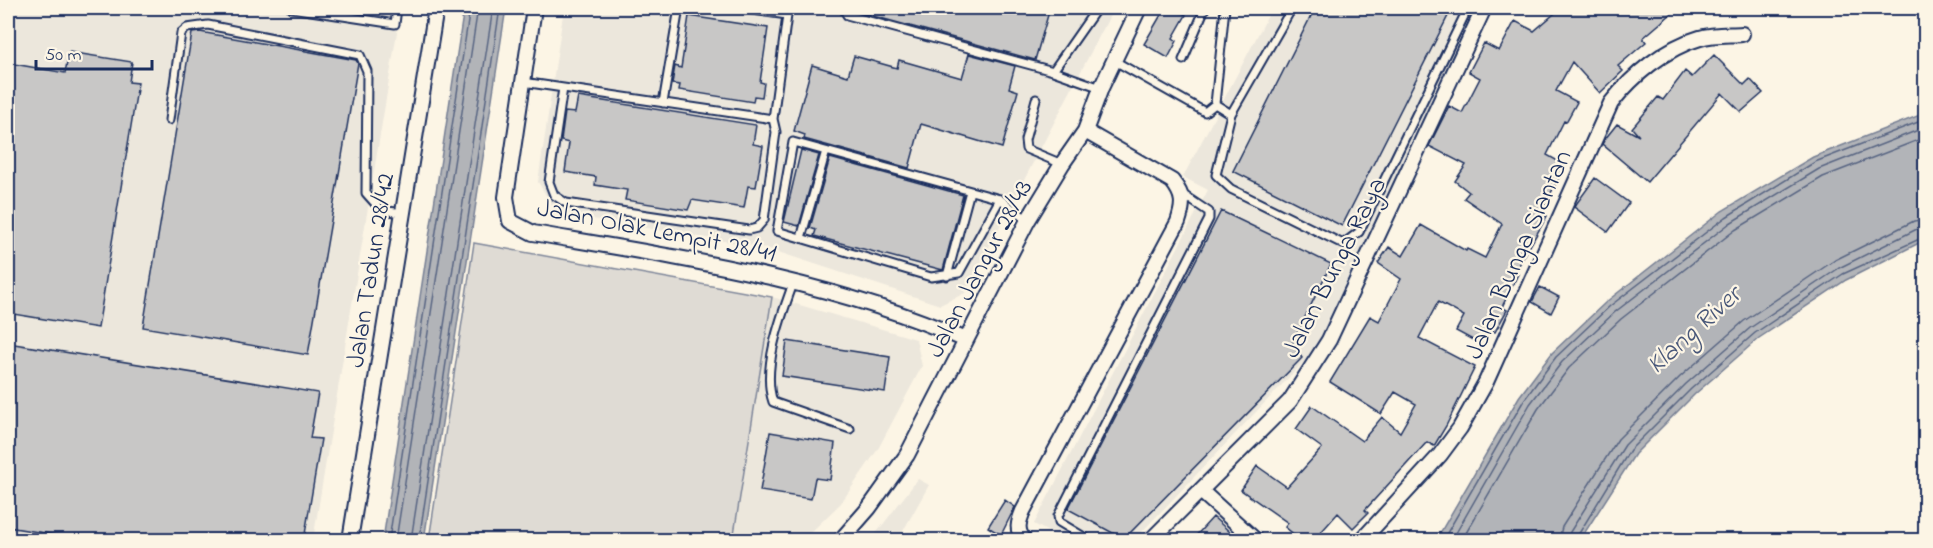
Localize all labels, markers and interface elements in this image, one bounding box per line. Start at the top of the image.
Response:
scale bar [36,33,152,71]
text: 50 m [45,43,82,69]
street label: Jalan Bunga Siantan [1456,144,1583,366]
street label: Jalan Tadun 28/42 [338,170,406,370]
street label: Jalan Bunga Raya [1274,171,1398,366]
street label: Jalan Jangur 28/43 [918,173,1044,365]
street label: Jalan Olak Lempit 28/41 [534,190,779,274]
water label: Klang River [1639,275,1754,385]

